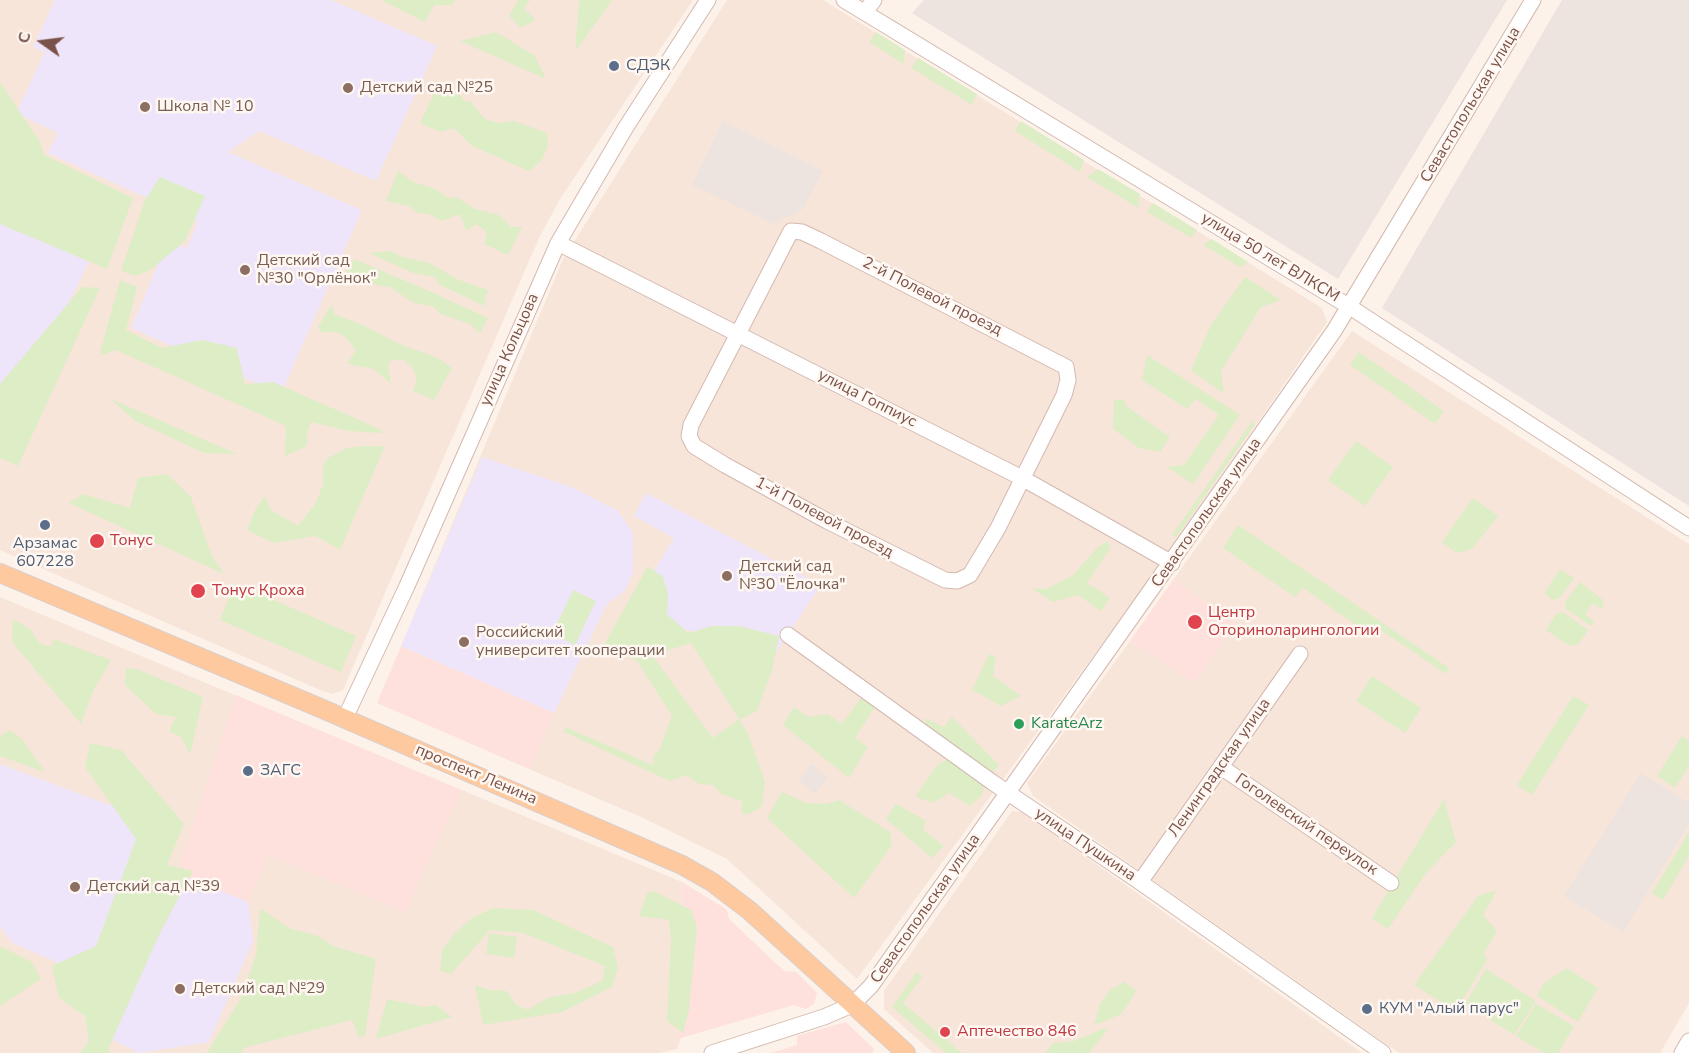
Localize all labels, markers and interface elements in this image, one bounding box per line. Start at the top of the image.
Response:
north arrow [12,12,72,72]
street label: Севастопольская улица [1417,24,1525,186]
text: С [13,30,37,46]
place label: СДЭК [626,56,670,76]
marker: СДЭК [607,59,621,73]
place label: Детский сад №25 [360,78,493,98]
marker: Детский сад №25 [341,81,355,95]
place label: Школа № 10 [157,97,254,117]
marker: Школа № 10 [138,100,152,114]
street label: улица 50 лет ВЛКСМ [1197,209,1343,307]
place label: Детский сад №30 "Орлёнок" [257,251,376,289]
street label: 2-й Полевой проезд [859,253,1005,341]
marker: Детский сад №30 "Орлёнок" [238,263,252,277]
street label: улица Кольцова [477,291,543,409]
street label: улица Гоппиус [814,366,920,432]
street label: Севастопольская улица [1148,434,1266,592]
street label: 1-й Полевой проезд [751,473,897,563]
marker: Арзамас 607228 [38,518,52,532]
place label: Тонус [110,531,153,551]
marker: Тонус [88,532,106,550]
place label: Арзамас 607228 [13,534,77,572]
place label: Детский сад №30 "Ёлочка" [739,557,846,595]
marker: Детский сад №30 "Ёлочка" [720,569,734,583]
place label: Тонус Кроха [212,581,305,601]
marker: Тонус Кроха [189,582,207,600]
place label: Центр Оториноларингологии [1208,603,1379,641]
marker: Центр Оториноларингологии [1186,613,1204,631]
place label: Российский университет кооперации [476,623,665,661]
marker: Российский университет кооперации [457,635,471,649]
street label: Ленинградская улица [1165,695,1275,841]
place label: KarateArz [1031,714,1102,734]
marker: KarateArz [1012,717,1026,731]
street label: проспект Ленина [412,741,540,809]
place label: ЗАГС [260,761,301,781]
marker: ЗАГС [241,764,255,778]
street label: Гоголевский переулок [1231,770,1381,880]
street label: улица Пушкина [1031,804,1139,886]
street label: Севастопольская улица [867,830,985,988]
place label: Детский сад №39 [87,877,220,897]
marker: Детский сад №39 [68,880,82,894]
place label: Детский сад №29 [192,979,325,999]
marker: Детский сад №29 [173,982,187,996]
place label: КУМ "Алый парус" [1379,999,1519,1019]
marker: КУМ "Алый парус" [1360,1002,1374,1016]
place label: Аптечество 846 [957,1022,1077,1042]
marker: Аптечество 846 [938,1025,952,1039]

